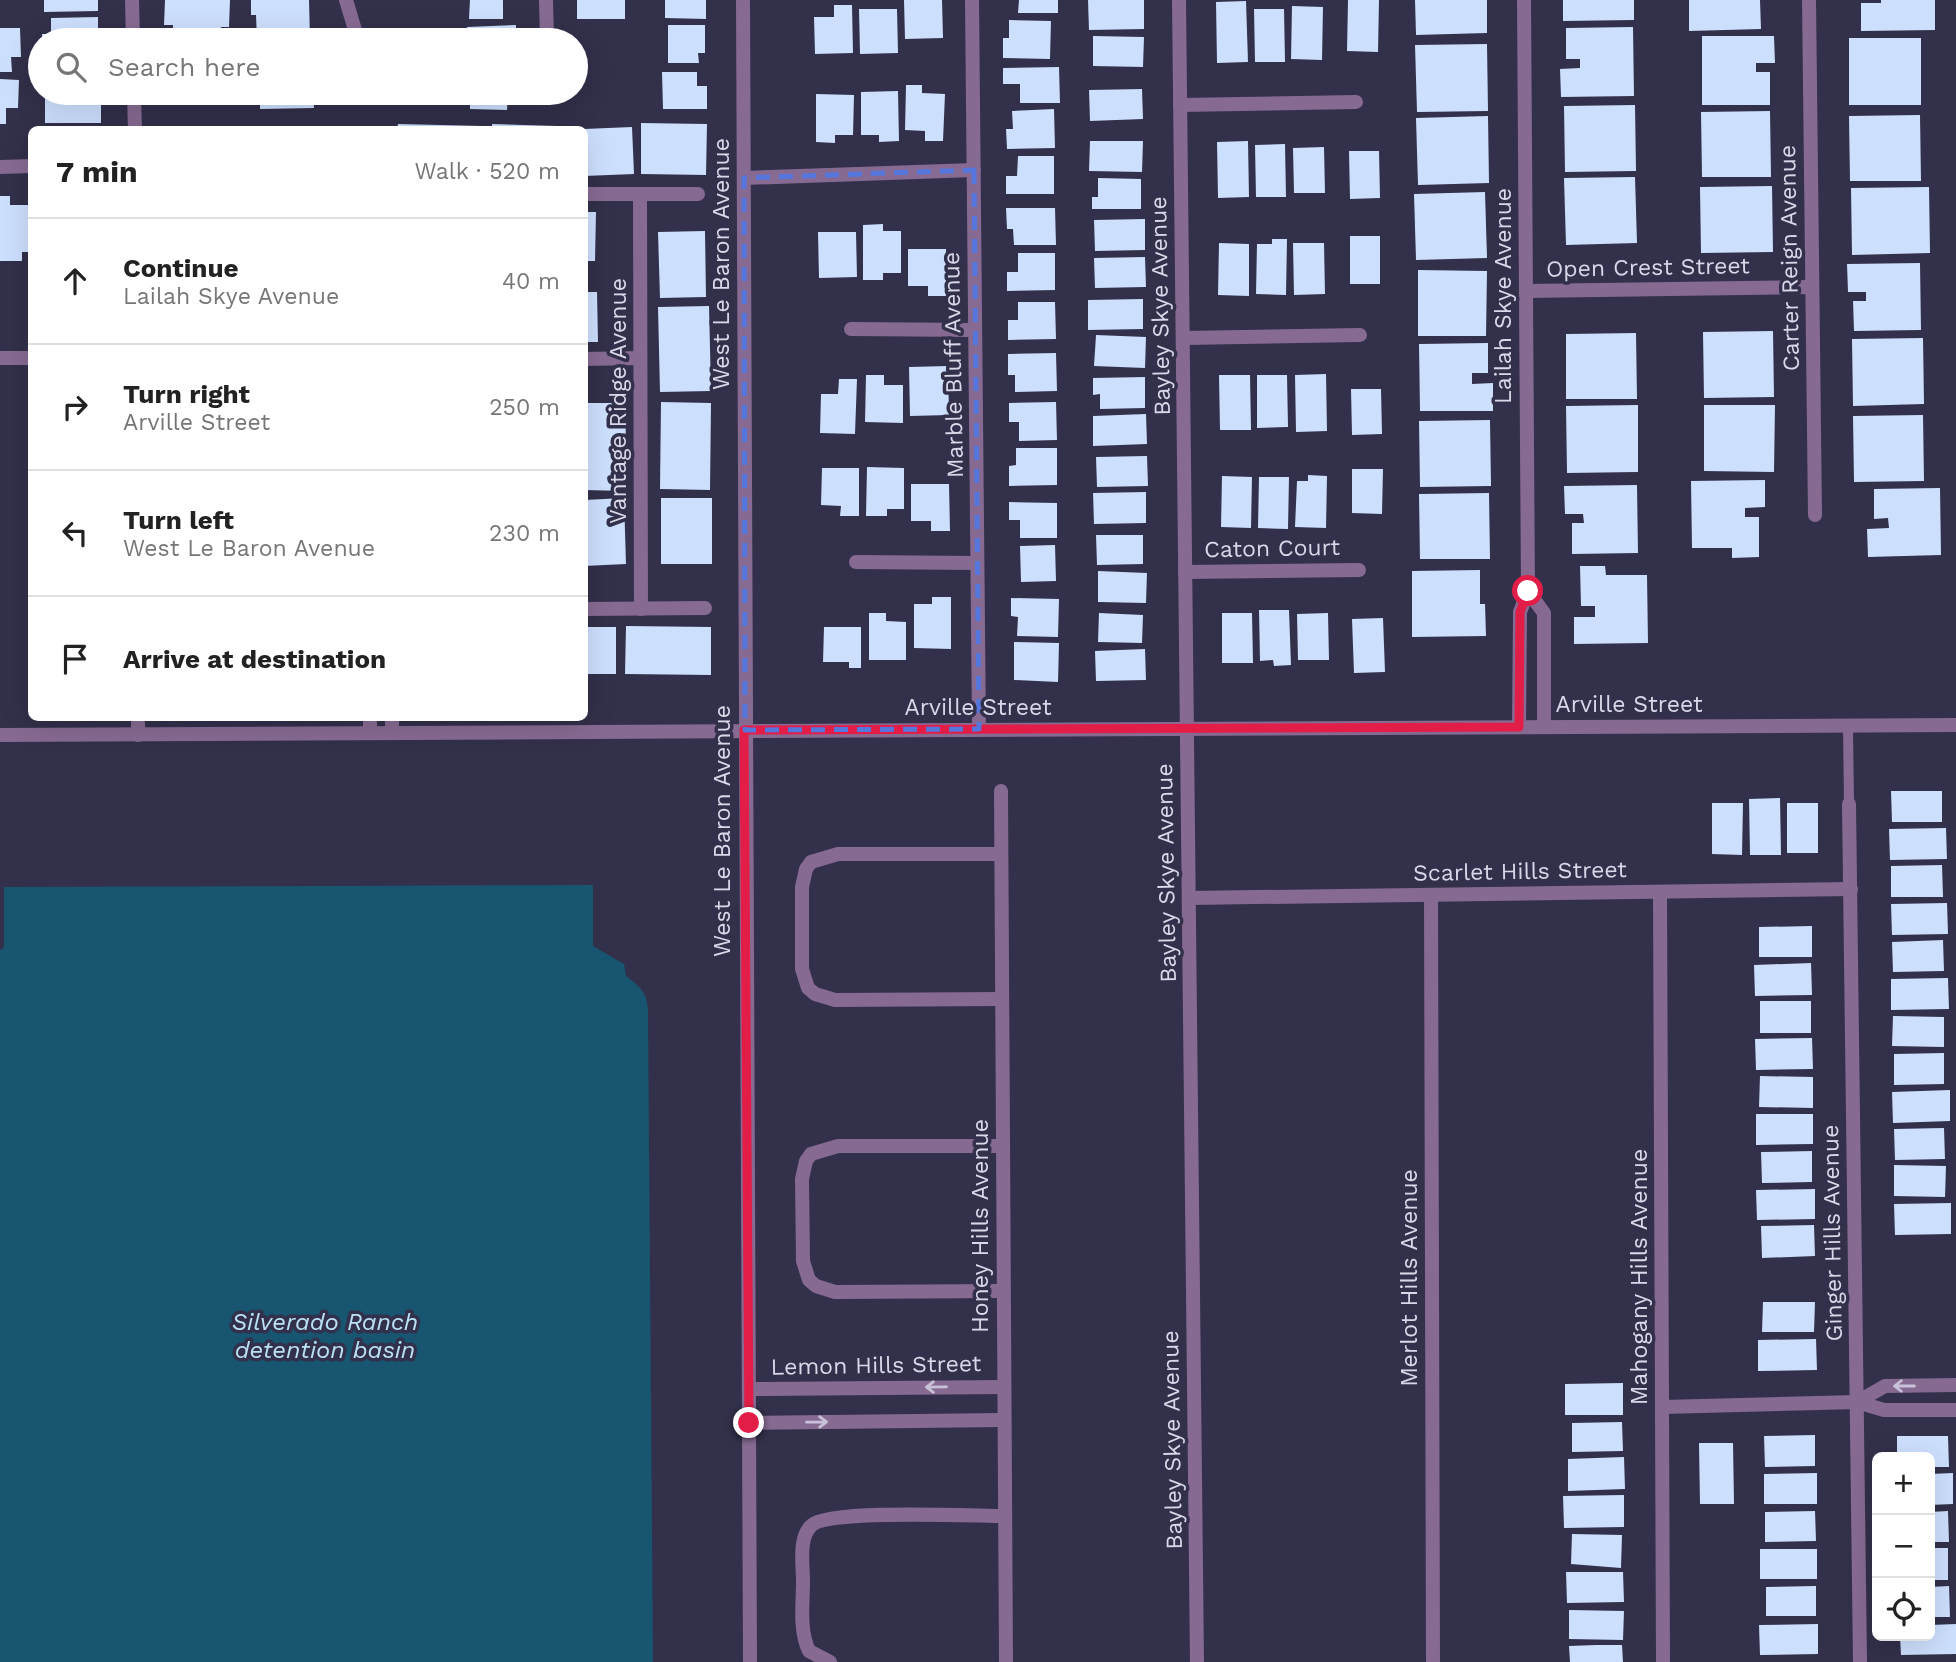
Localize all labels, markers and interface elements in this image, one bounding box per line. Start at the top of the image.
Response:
search box [28,28,588,105]
icon: search [52,48,90,86]
text: Search here [108,52,260,82]
street label: West Le Baron Avenue [708,138,735,390]
street label: Carter Reign Avenue [1774,145,1805,371]
text: 7 min [56,154,138,189]
text: Walk · 520 m [414,158,560,185]
street label: Lailah Skye Avenue [1490,188,1517,404]
street label: Bayley Skye Avenue [1145,196,1176,416]
street label: Marble Bluff Avenue [938,252,969,478]
street label: Open Crest Street [1546,252,1750,283]
text: Continue [123,253,239,283]
icon: ahead [56,262,94,300]
text: 40 m [502,268,560,295]
street label: Vantage Ridge Avenue [605,278,632,524]
text: Lailah Skye Avenue [123,283,339,310]
text: Turn right [123,379,250,409]
icon: right [56,388,94,426]
text: 250 m [489,394,560,421]
text: Arville Street [123,409,270,436]
text: Turn left [123,505,234,535]
icon: left [56,514,94,552]
text: 230 m [489,520,560,547]
street label: Caton Court [1204,534,1341,563]
text: West Le Baron Avenue [123,535,375,562]
route start [1512,575,1543,606]
icon: arrive [56,640,94,678]
text: Arrive at destination [123,644,386,674]
street label: Arville Street [1555,691,1703,718]
street label: Arville Street [904,694,1052,721]
street label: West Le Baron Avenue [709,705,736,957]
street label: Bayley Skye Avenue [1151,763,1182,983]
street label: Scarlet Hills Street [1413,856,1627,887]
street label: Honey Hills Avenue [967,1119,994,1333]
street label: Ginger Hills Avenue [1817,1124,1848,1342]
street label: Mahogany Hills Avenue [1626,1149,1653,1405]
street label: Merlot Hills Avenue [1396,1169,1423,1387]
water label: Silverado Ranch detention basin [232,1308,418,1364]
street label: Bayley Skye Avenue [1157,1330,1188,1550]
street label: Lemon Hills Street [770,1350,982,1381]
one-way arrow [1893,1379,1916,1392]
one-way arrow [925,1381,948,1394]
route end [733,1407,764,1438]
one-way arrow [805,1416,828,1429]
map controls [1872,1452,1935,1641]
button: + [1872,1452,1935,1515]
button: − [1872,1515,1935,1578]
button: locate [1872,1578,1935,1641]

